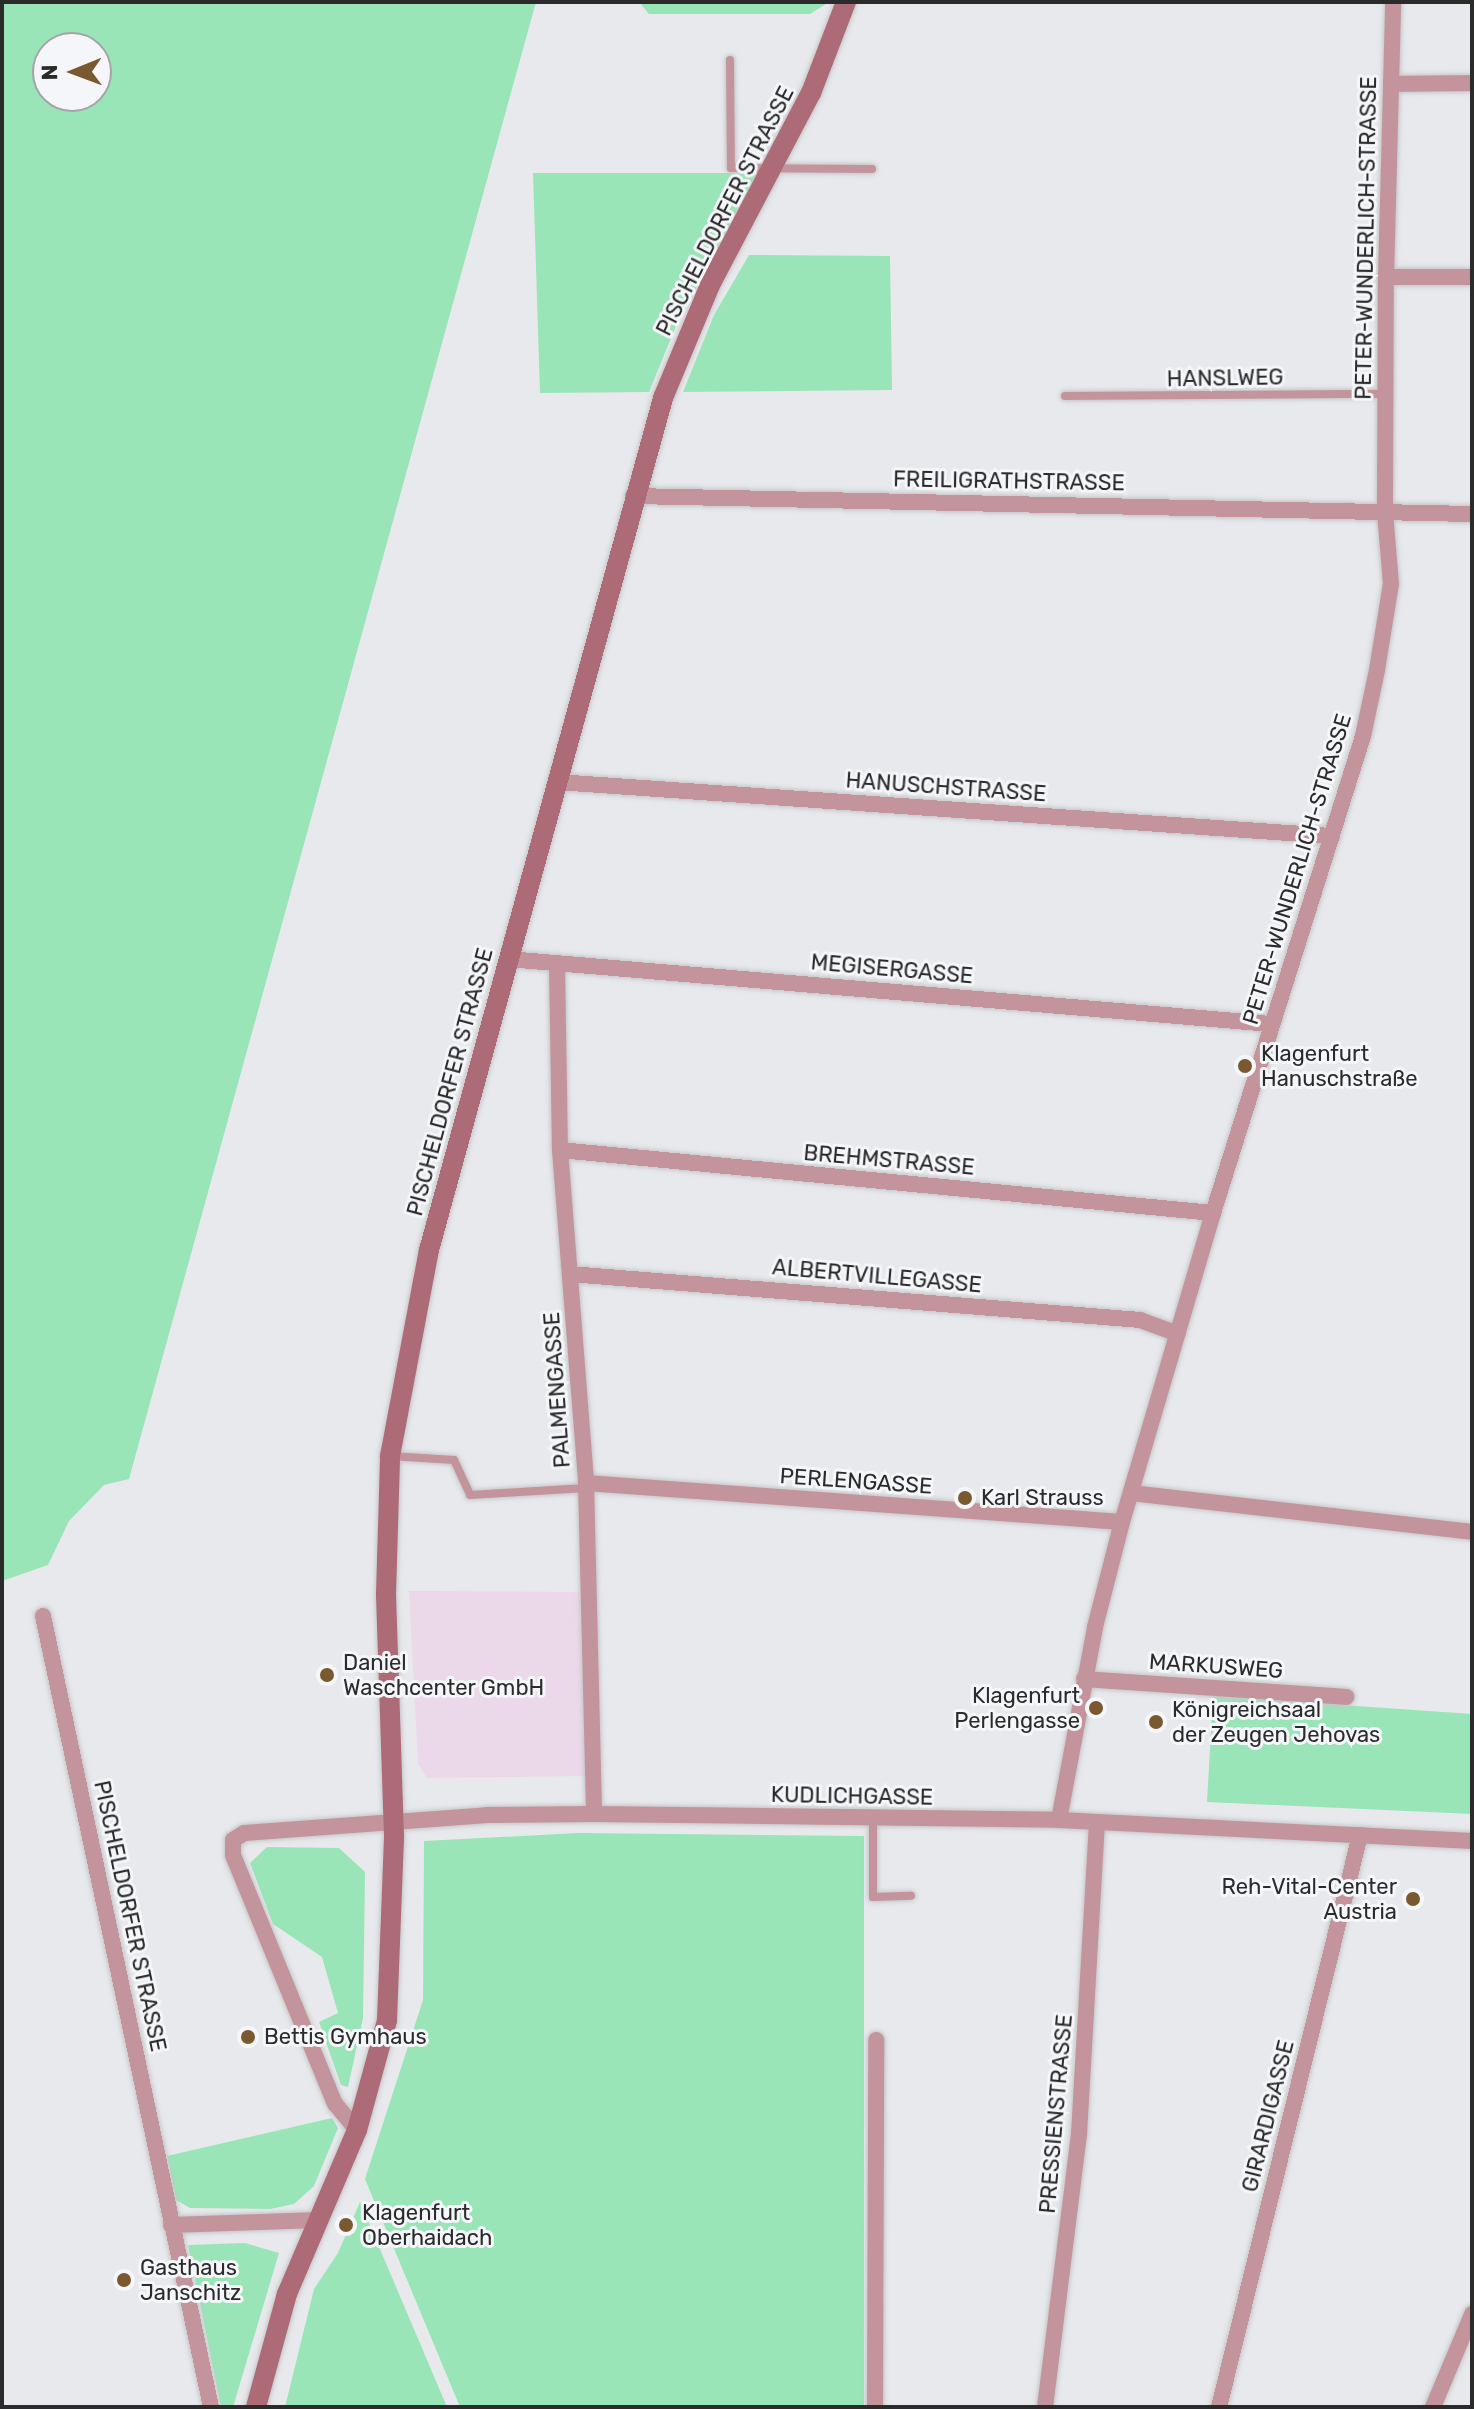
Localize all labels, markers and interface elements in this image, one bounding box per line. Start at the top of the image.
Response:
north arrow [32,32,112,112]
text: N [36,64,63,81]
street label: PETER-WUNDERLICH-STRASSE [1350,76,1382,400]
street label: PISCHELDORFER STRASSE [651,82,799,340]
street label: HANSLWEG [1166,364,1284,392]
street label: FREILIGRATHSTRASSE [893,466,1125,496]
street label: PETER-WUNDERLICH-STRASSE [1237,710,1357,1028]
street label: HANUSCHSTRASSE [845,767,1047,807]
street label: PISCHELDORFER STRASSE [402,945,498,1219]
street label: MEGISERGASSE [810,949,974,989]
place label: Klagenfurt Hanuschstraße [1261,1040,1418,1092]
marker: Klagenfurt Hanuschstraße [1236,1057,1254,1075]
street label: BREHMSTRASSE [802,1139,976,1181]
street label: ALBERTVILLEGASSE [771,1254,983,1298]
street label: PALMENGASSE [538,1311,576,1469]
street label: PERLENGASSE [779,1463,933,1499]
place label: Karl Strauss [981,1485,1104,1511]
marker: Karl Strauss [956,1489,974,1507]
street label: MARKUSWEG [1148,1648,1284,1684]
place label: Daniel Waschcenter GmbH [343,1649,545,1700]
marker: Daniel Waschcenter GmbH [318,1666,336,1684]
place label: Klagenfurt Perlengasse [954,1682,1080,1734]
place label: Königreichsaal der Zeugen Jehovas [1172,1696,1381,1748]
marker: Klagenfurt Perlengasse [1087,1699,1105,1717]
marker: Königreichsaal der Zeugen Jehovas [1147,1713,1165,1731]
street label: PISCHELDORFER STRASSE [88,1778,172,2054]
street label: KUDLICHGASSE [771,1781,933,1811]
place label: Reh-Vital-Center Austria [1221,1873,1397,1924]
marker: Reh-Vital-Center Austria [1404,1890,1422,1908]
street label: PRESSIENSTRASSE [1034,2013,1078,2215]
place label: Bettis Gymhaus [264,2024,427,2050]
marker: Bettis Gymhaus [239,2028,257,2046]
street label: GIRARDIGASSE [1236,2037,1300,2195]
place label: Klagenfurt Oberhaidach [362,2199,492,2250]
marker: Klagenfurt Oberhaidach [337,2216,355,2234]
place label: Gasthaus Janschitz [140,2254,241,2306]
marker: Gasthaus Janschitz [115,2271,133,2289]

